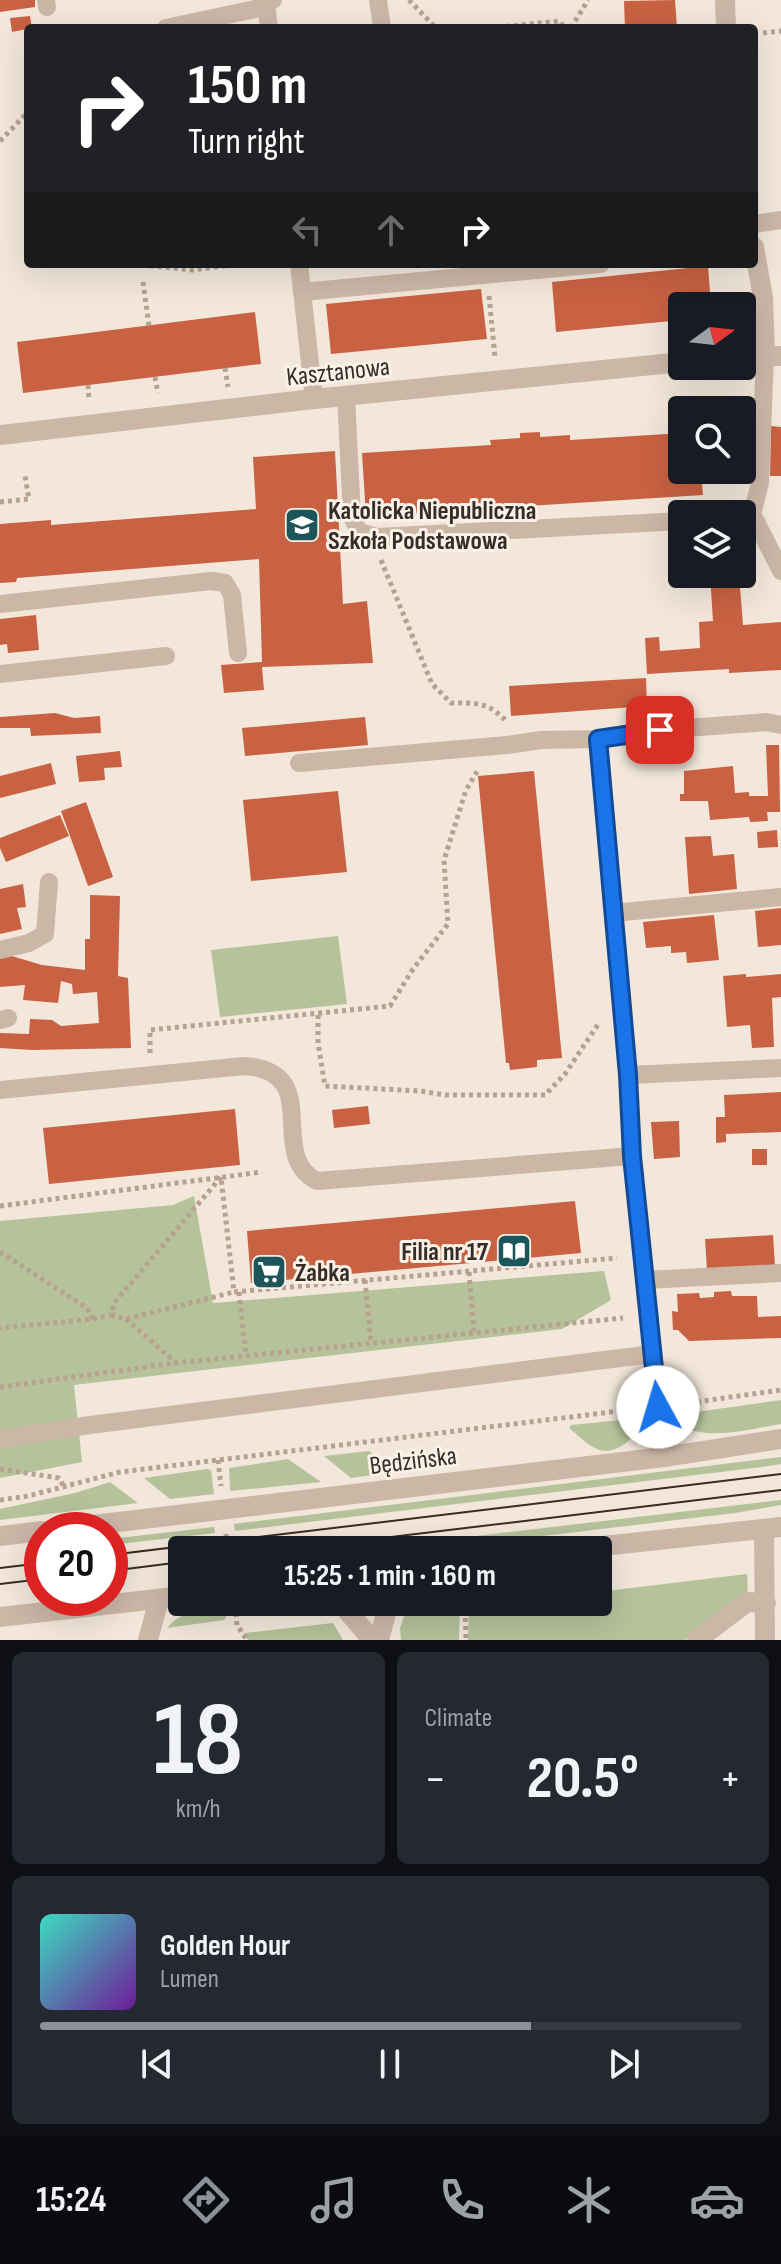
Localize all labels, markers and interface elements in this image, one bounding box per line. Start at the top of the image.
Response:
text: 150 m [188,53,307,120]
icon: right [56,56,160,160]
text: Turn right [188,121,305,164]
icon: left [285,208,329,252]
icon: ahead [369,208,413,252]
icon: right [453,208,497,252]
north arrow [668,292,756,380]
map controls [668,292,756,588]
street label: Kasztanowa [285,352,391,393]
button: search [668,396,756,484]
place label: Katolicka Niepubliczna Szkoła Podstawowa [328,496,536,557]
button: layers [668,500,756,588]
school or university icon: Katolicka Niepubliczna Szkoła Podstawowa [283,506,321,544]
pin [626,696,694,764]
icon: arrive [638,708,682,752]
library icon: Filia nr 17 [495,1232,533,1270]
place label: Filia nr 17 [401,1237,489,1268]
supermarket icon: Żabka [250,1253,288,1291]
place label: Żabka [295,1258,350,1289]
position arrow [616,1365,700,1449]
street label: Będzińska [368,1441,458,1482]
speed limit sign: 20 [24,1512,128,1616]
text: 15:25 · 1 min · 160 m [284,1558,496,1594]
text: 18 [153,1679,243,1804]
text: Climate [425,1703,492,1734]
text: 20.5° [527,1743,639,1815]
text: − [425,1753,446,1806]
text: + [719,1753,741,1806]
text: km/h [176,1794,221,1825]
text: Golden Hour [160,1928,290,1964]
text: Lumen [160,1964,219,1995]
icon: previous [135,2042,179,2086]
icon: pause [368,2042,412,2086]
icon: next [602,2042,646,2086]
icon: directions [178,2172,234,2228]
icon: music [306,2172,362,2228]
icon: phone [434,2172,490,2228]
icon: climate [561,2172,617,2228]
icon: car [689,2172,745,2228]
text: 15:24 [36,2179,106,2222]

